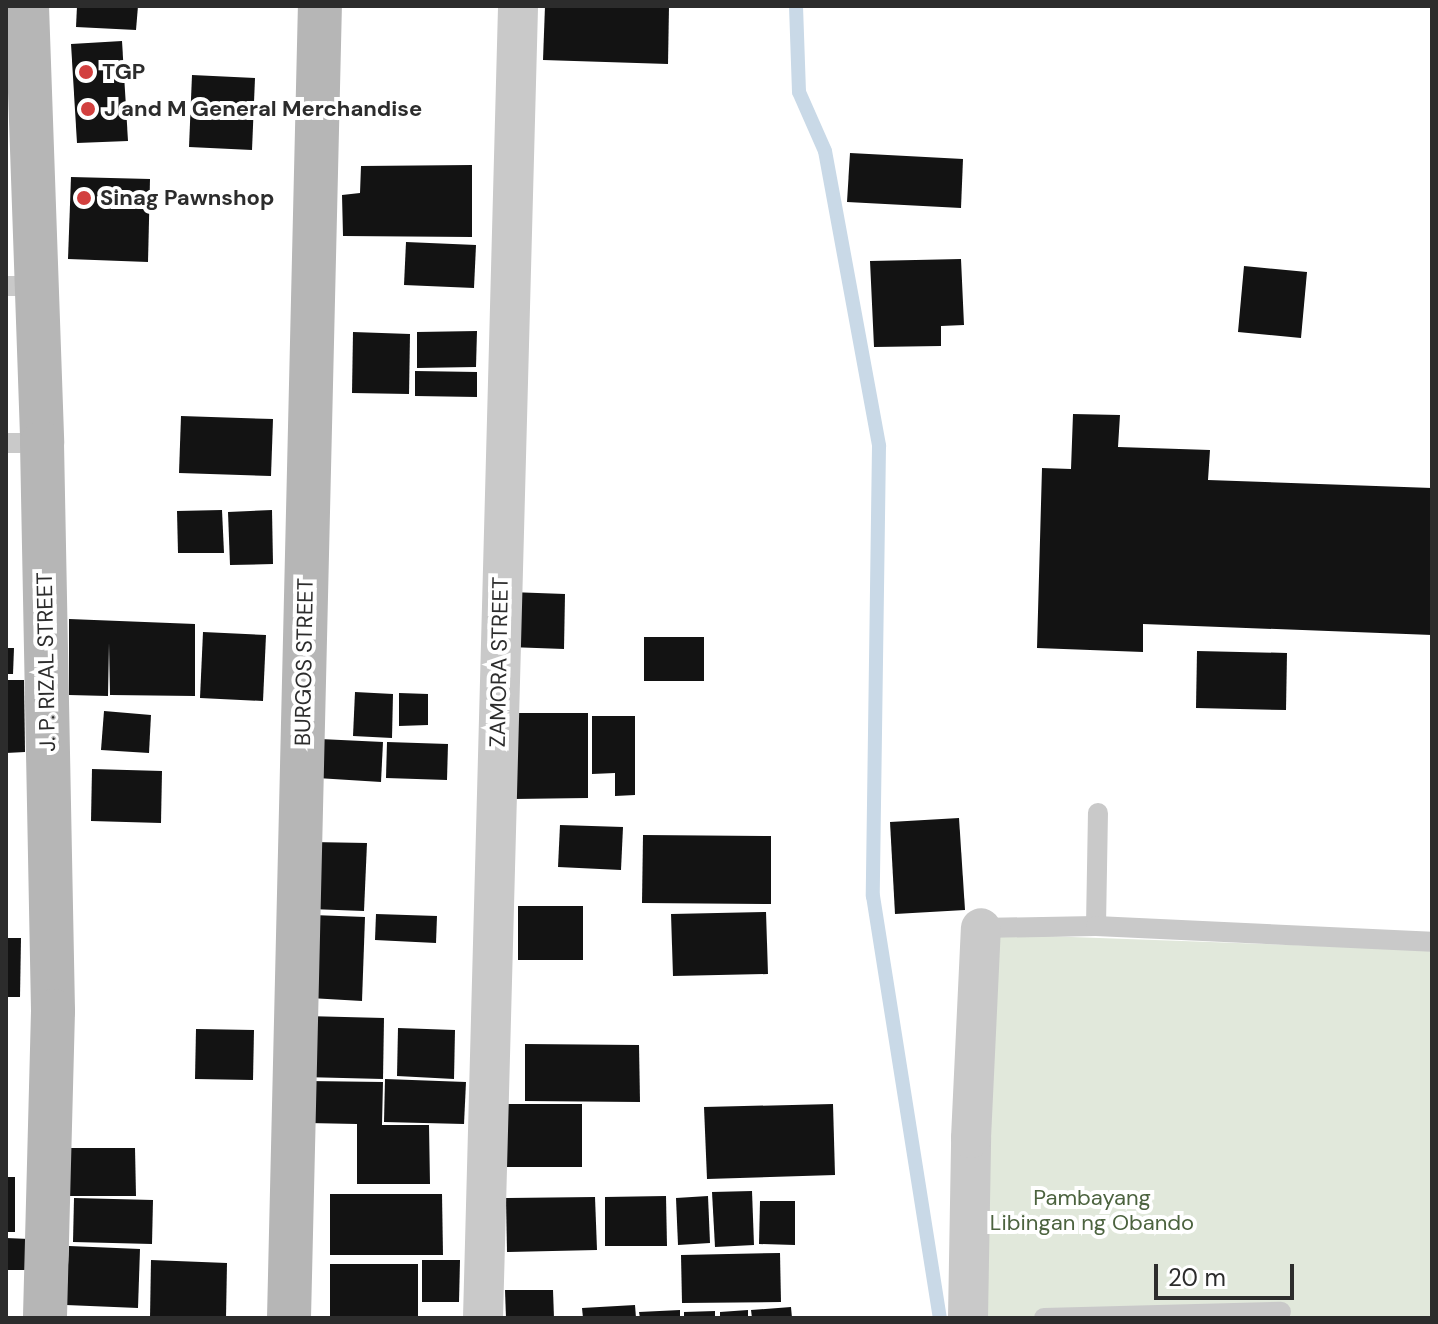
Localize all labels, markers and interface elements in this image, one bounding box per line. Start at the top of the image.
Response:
place label: TGP [102,59,145,85]
marker: TGP [77,63,95,81]
place label: J and M General Merchandise [104,96,422,122]
marker: J and M General Merchandise [79,100,97,118]
place label: Sinag Pawnshop [100,185,274,211]
marker: Sinag Pawnshop [75,189,93,207]
street label: J. P. RIZAL STREET [31,572,61,752]
street label: ZAMORA STREET [484,576,514,748]
street label: BURGOS STREET [289,578,319,746]
park label: Pambayang Libingan ng Obando [990,1184,1194,1236]
scale bar [1158,1248,1298,1298]
text: 20 m [1168,1262,1226,1293]

